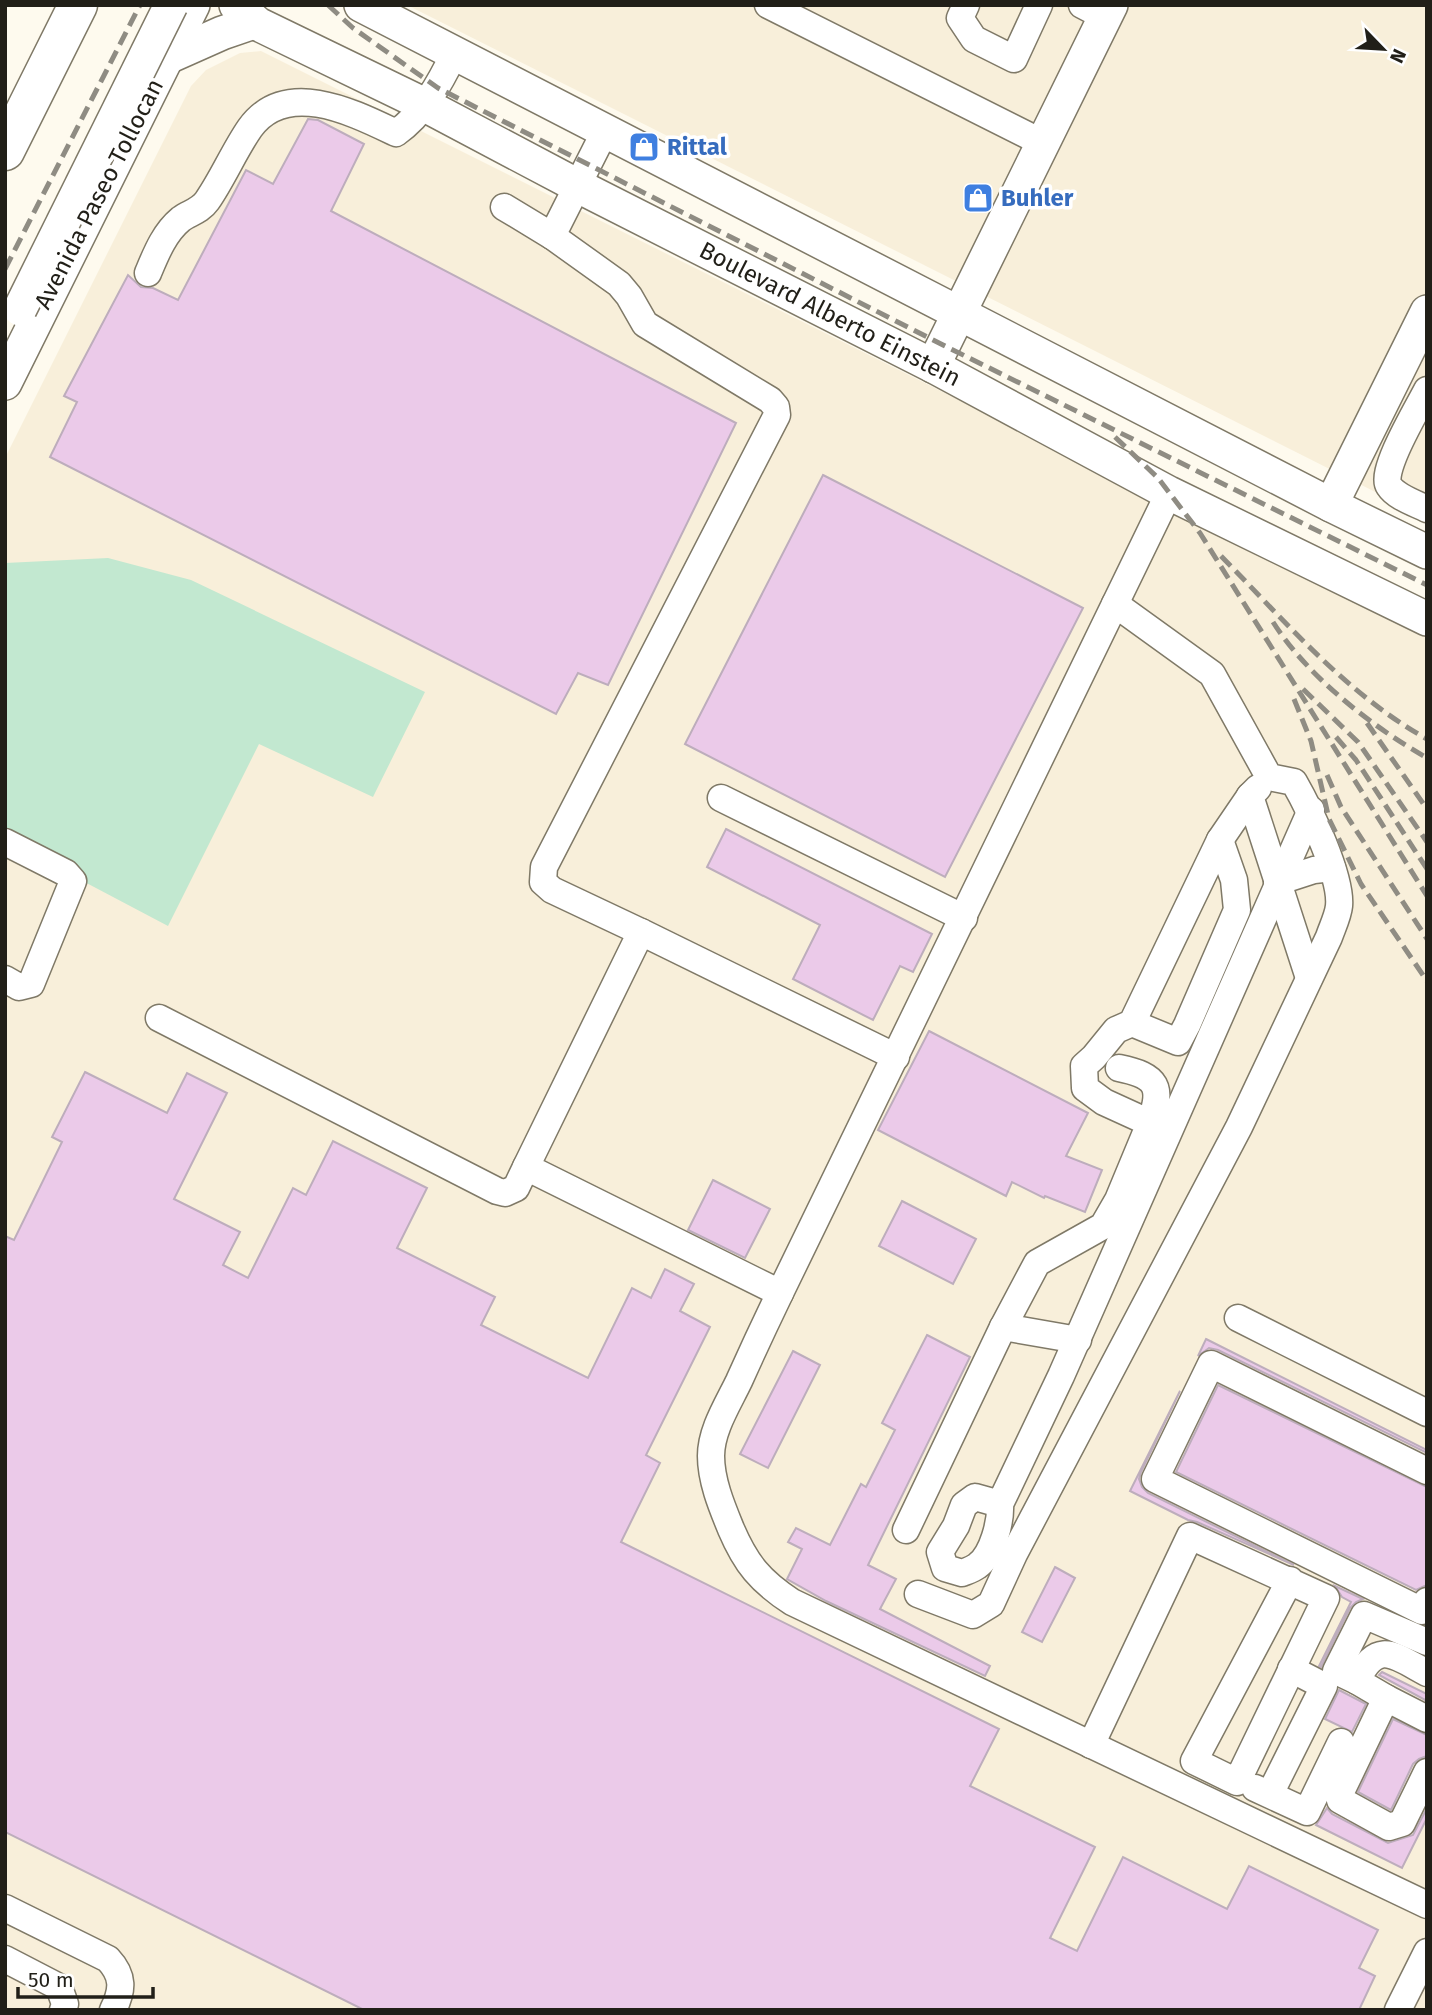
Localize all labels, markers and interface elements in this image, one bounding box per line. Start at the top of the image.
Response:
north arrow [1348,14,1418,84]
text: N [1385,45,1411,67]
street label: Avenida Paseo Tollocan [29,74,169,314]
shop icon: Rittal [627,130,661,164]
place label: Rittal [667,133,728,161]
shop icon: Buhler [961,181,995,215]
place label: Buhler [1001,184,1074,212]
street label: Boulevard Alberto Einstein [695,236,965,392]
scale bar [18,1955,152,1999]
text: 50 m [28,1967,74,1993]

